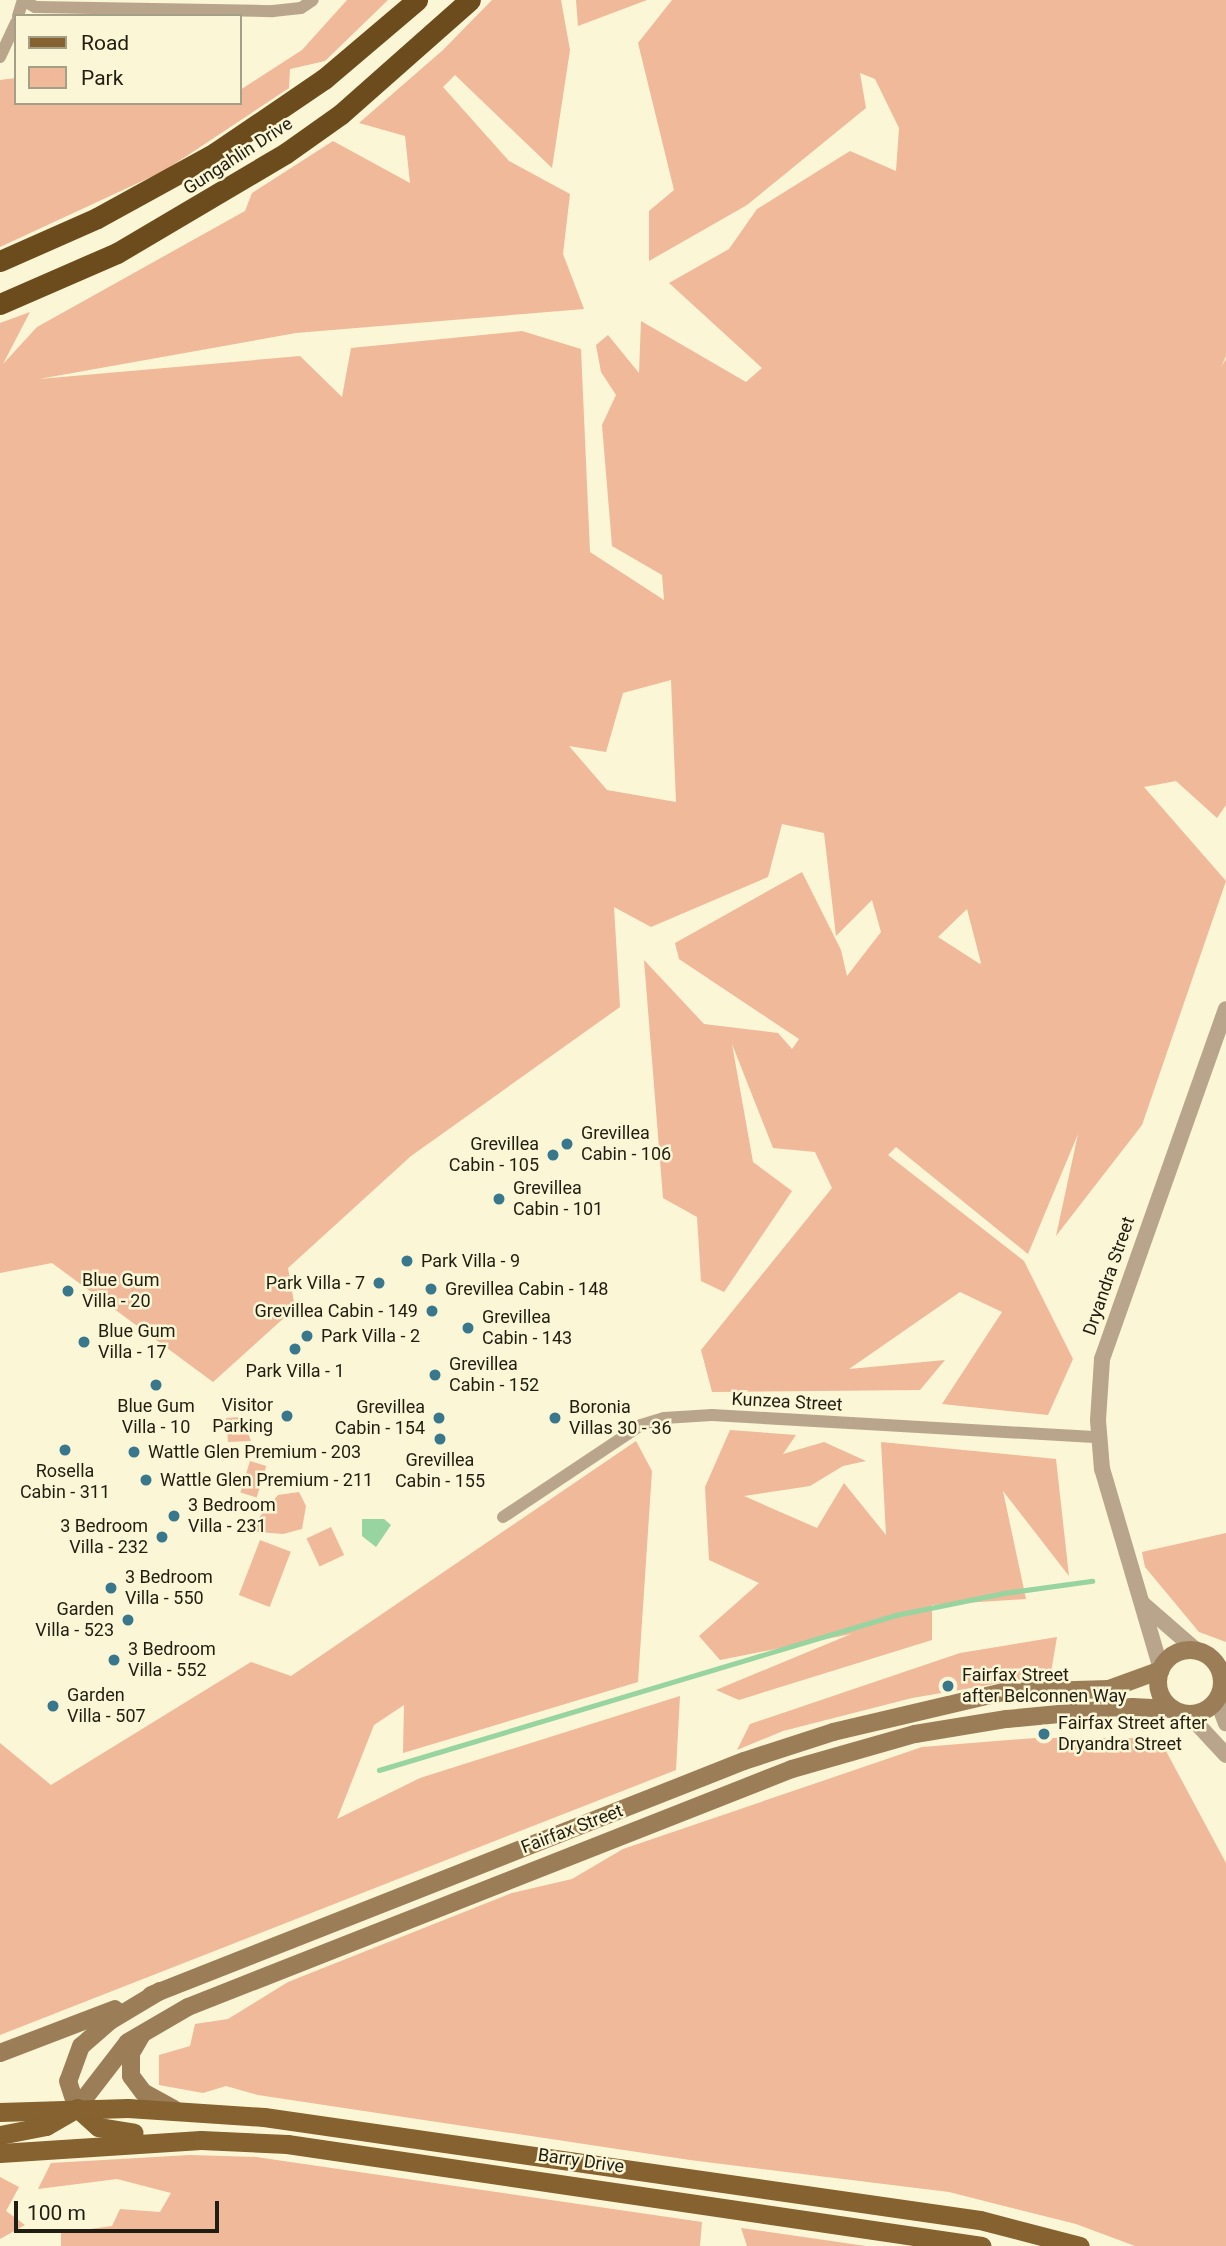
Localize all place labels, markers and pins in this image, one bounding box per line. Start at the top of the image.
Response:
place label: Grevillea Cabin - 106 [581,1123,671,1166]
place label: Grevillea Cabin - 105 [449,1134,539,1176]
marker: Grevillea Cabin - 106 [559,1136,575,1152]
marker: Grevillea Cabin - 105 [545,1147,561,1163]
place label: Grevillea Cabin - 101 [513,1178,603,1220]
marker: Grevillea Cabin - 101 [491,1191,507,1207]
place label: Park Villa - 9 [421,1250,520,1272]
marker: Park Villa - 9 [399,1253,415,1269]
place label: Blue Gum Villa - 20 [82,1270,159,1312]
place label: Park Villa - 7 [266,1272,365,1294]
marker: Park Villa - 7 [371,1275,387,1291]
place label: Grevillea Cabin - 148 [445,1278,608,1300]
marker: Grevillea Cabin - 148 [423,1281,439,1297]
marker: Blue Gum Villa - 20 [60,1283,76,1299]
place label: Grevillea Cabin - 149 [255,1300,418,1322]
marker: Grevillea Cabin - 149 [424,1303,440,1319]
place label: Grevillea Cabin - 143 [482,1307,572,1350]
marker: Grevillea Cabin - 143 [460,1320,476,1336]
place label: Blue Gum Villa - 17 [98,1321,175,1364]
place label: Park Villa - 2 [321,1325,420,1347]
marker: Park Villa - 2 [299,1328,315,1344]
marker: Blue Gum Villa - 17 [76,1334,92,1350]
marker: Park Villa - 1 [287,1341,303,1357]
place label: Grevillea Cabin - 152 [449,1354,539,1396]
place label: Park Villa - 1 [245,1360,345,1382]
marker: Grevillea Cabin - 152 [427,1367,443,1383]
marker: Blue Gum Villa - 10 [148,1377,164,1393]
place label: Visitor Parking [212,1395,273,1438]
place label: Blue Gum Villa - 10 [117,1396,195,1438]
place label: Grevillea Cabin - 154 [335,1397,425,1440]
place label: Boronia Villas 30 - 36 [569,1397,672,1440]
marker: Visitor Parking [279,1408,295,1424]
marker: Grevillea Cabin - 154 [431,1410,447,1426]
marker: Boronia Villas 30 - 36 [547,1410,563,1426]
marker: Grevillea Cabin - 155 [432,1431,448,1447]
place label: Wattle Glen Premium - 203 [148,1441,361,1463]
marker: Rosella Cabin - 311 [57,1442,73,1458]
marker: Wattle Glen Premium - 203 [126,1444,142,1460]
place label: Grevillea Cabin - 155 [395,1450,485,1492]
place label: Rosella Cabin - 311 [20,1461,110,1504]
place label: Wattle Glen Premium - 211 [160,1469,373,1491]
marker: Wattle Glen Premium - 211 [138,1472,154,1488]
place label: 3 Bedroom Villa - 231 [188,1495,276,1538]
marker: 3 Bedroom Villa - 231 [166,1508,182,1524]
place label: 3 Bedroom Villa - 232 [60,1516,148,1558]
marker: 3 Bedroom Villa - 232 [154,1529,170,1545]
place label: 3 Bedroom Villa - 550 [125,1567,213,1610]
marker: 3 Bedroom Villa - 550 [103,1580,119,1596]
place label: Garden Villa - 523 [35,1599,114,1642]
marker: Garden Villa - 523 [120,1612,136,1628]
place label: 3 Bedroom Villa - 552 [128,1639,216,1682]
marker: 3 Bedroom Villa - 552 [106,1652,122,1668]
place label: Fairfax Street after Belconnen Way [962,1665,1127,1708]
marker: Fairfax Street after Belconnen Way [940,1678,956,1694]
place label: Garden Villa - 507 [67,1685,146,1728]
marker: Garden Villa - 507 [45,1698,61,1714]
place label: Fairfax Street after Dryandra Street [1058,1713,1207,1756]
marker: Fairfax Street after Dryandra Street [1036,1726,1052,1742]

